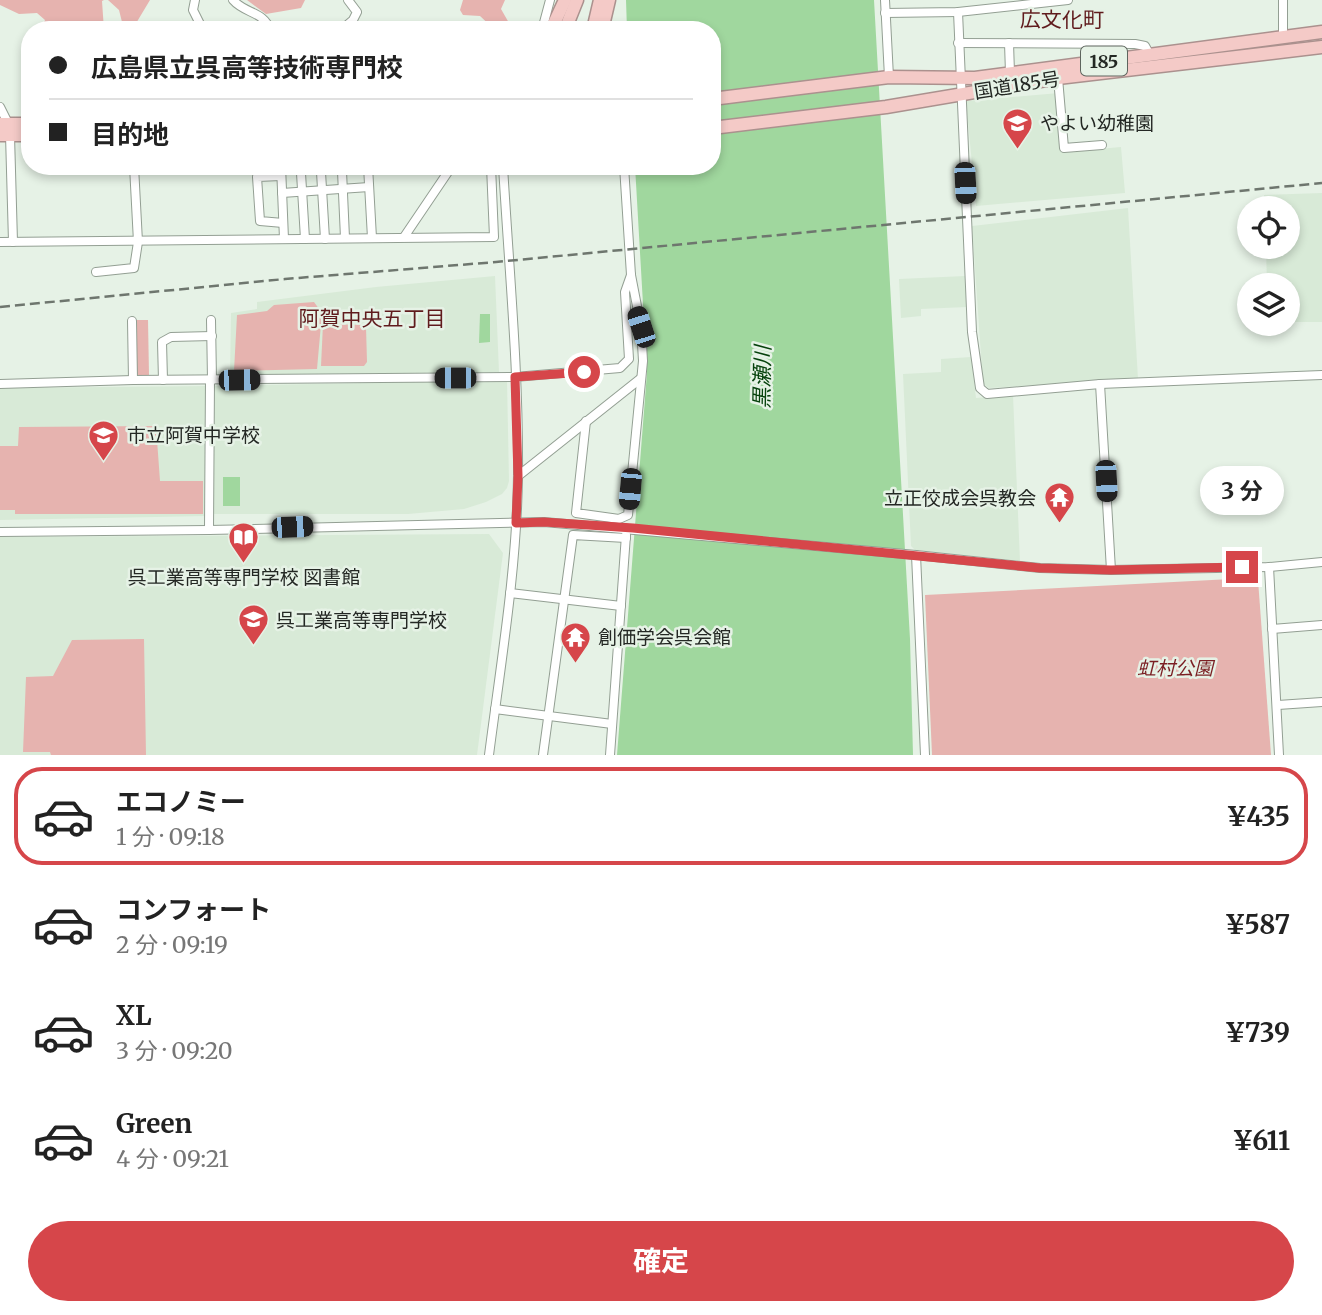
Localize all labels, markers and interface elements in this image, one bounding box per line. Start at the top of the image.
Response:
district label: 広文化町 [1020,6,1104,33]
road number: 185 [1081,46,1127,76]
text: 広島県立呉高等技術専門校 [91,51,403,84]
street label: 国道185号 [972,66,1062,104]
school or university icon: やよい幼稚園 [1000,106,1034,150]
place label: やよい幼稚園 [1040,111,1154,135]
text: 目的地 [91,118,169,151]
car [954,161,977,205]
map controls [1237,196,1300,336]
button: locate [1237,196,1300,259]
button: layers [1237,273,1300,336]
car [625,304,658,350]
district label: 阿賀中央五丁目 [299,305,446,332]
water label: 黒瀬川 [748,343,776,409]
route start [568,356,600,388]
car [435,368,477,389]
car [218,369,261,391]
school or university icon: 市立阿賀中学校 [87,418,121,462]
place label: 市立阿賀中学校 [127,423,260,447]
car [1095,459,1118,503]
callout: 3 分 [1200,466,1284,514]
car [618,467,643,511]
text: 3 分 [1221,476,1263,505]
temple icon: 立正佼成会呉教会 [1042,481,1076,525]
place label: 立正佼成会呉教会 [884,486,1036,510]
car [271,516,314,538]
library icon: 呉工業高等専門学校 図書館 [227,521,261,565]
route end [1226,551,1258,583]
place label: 呉工業高等専門学校 図書館 [128,565,360,589]
school or university icon: 呉工業高等専門学校 [236,603,270,647]
place label: 呉工業高等専門学校 [276,608,447,632]
temple icon: 創価学会呉会館 [558,620,592,664]
place label: 創価学会呉会館 [598,625,731,649]
park label: 虹村公園 [1137,656,1216,680]
icon: car [32,785,95,848]
text: エコノミー [116,785,246,818]
text: ¥435 [1227,800,1290,833]
text: 1 分 · 09:18 [116,822,225,851]
icon: car [32,893,95,956]
text: コンフォート [116,893,271,926]
text: ¥587 [1225,908,1290,941]
text: 2 分 · 09:19 [116,930,228,959]
text: XL [116,999,152,1032]
icon: car [32,1001,95,1064]
text: ¥739 [1225,1016,1290,1049]
text: 3 分 · 09:20 [116,1036,233,1065]
text: Green [116,1107,192,1140]
icon: car [32,1109,95,1172]
text: ¥611 [1232,1124,1290,1157]
text: 4 分 · 09:21 [116,1144,229,1173]
button: 確定 [28,1221,1294,1301]

